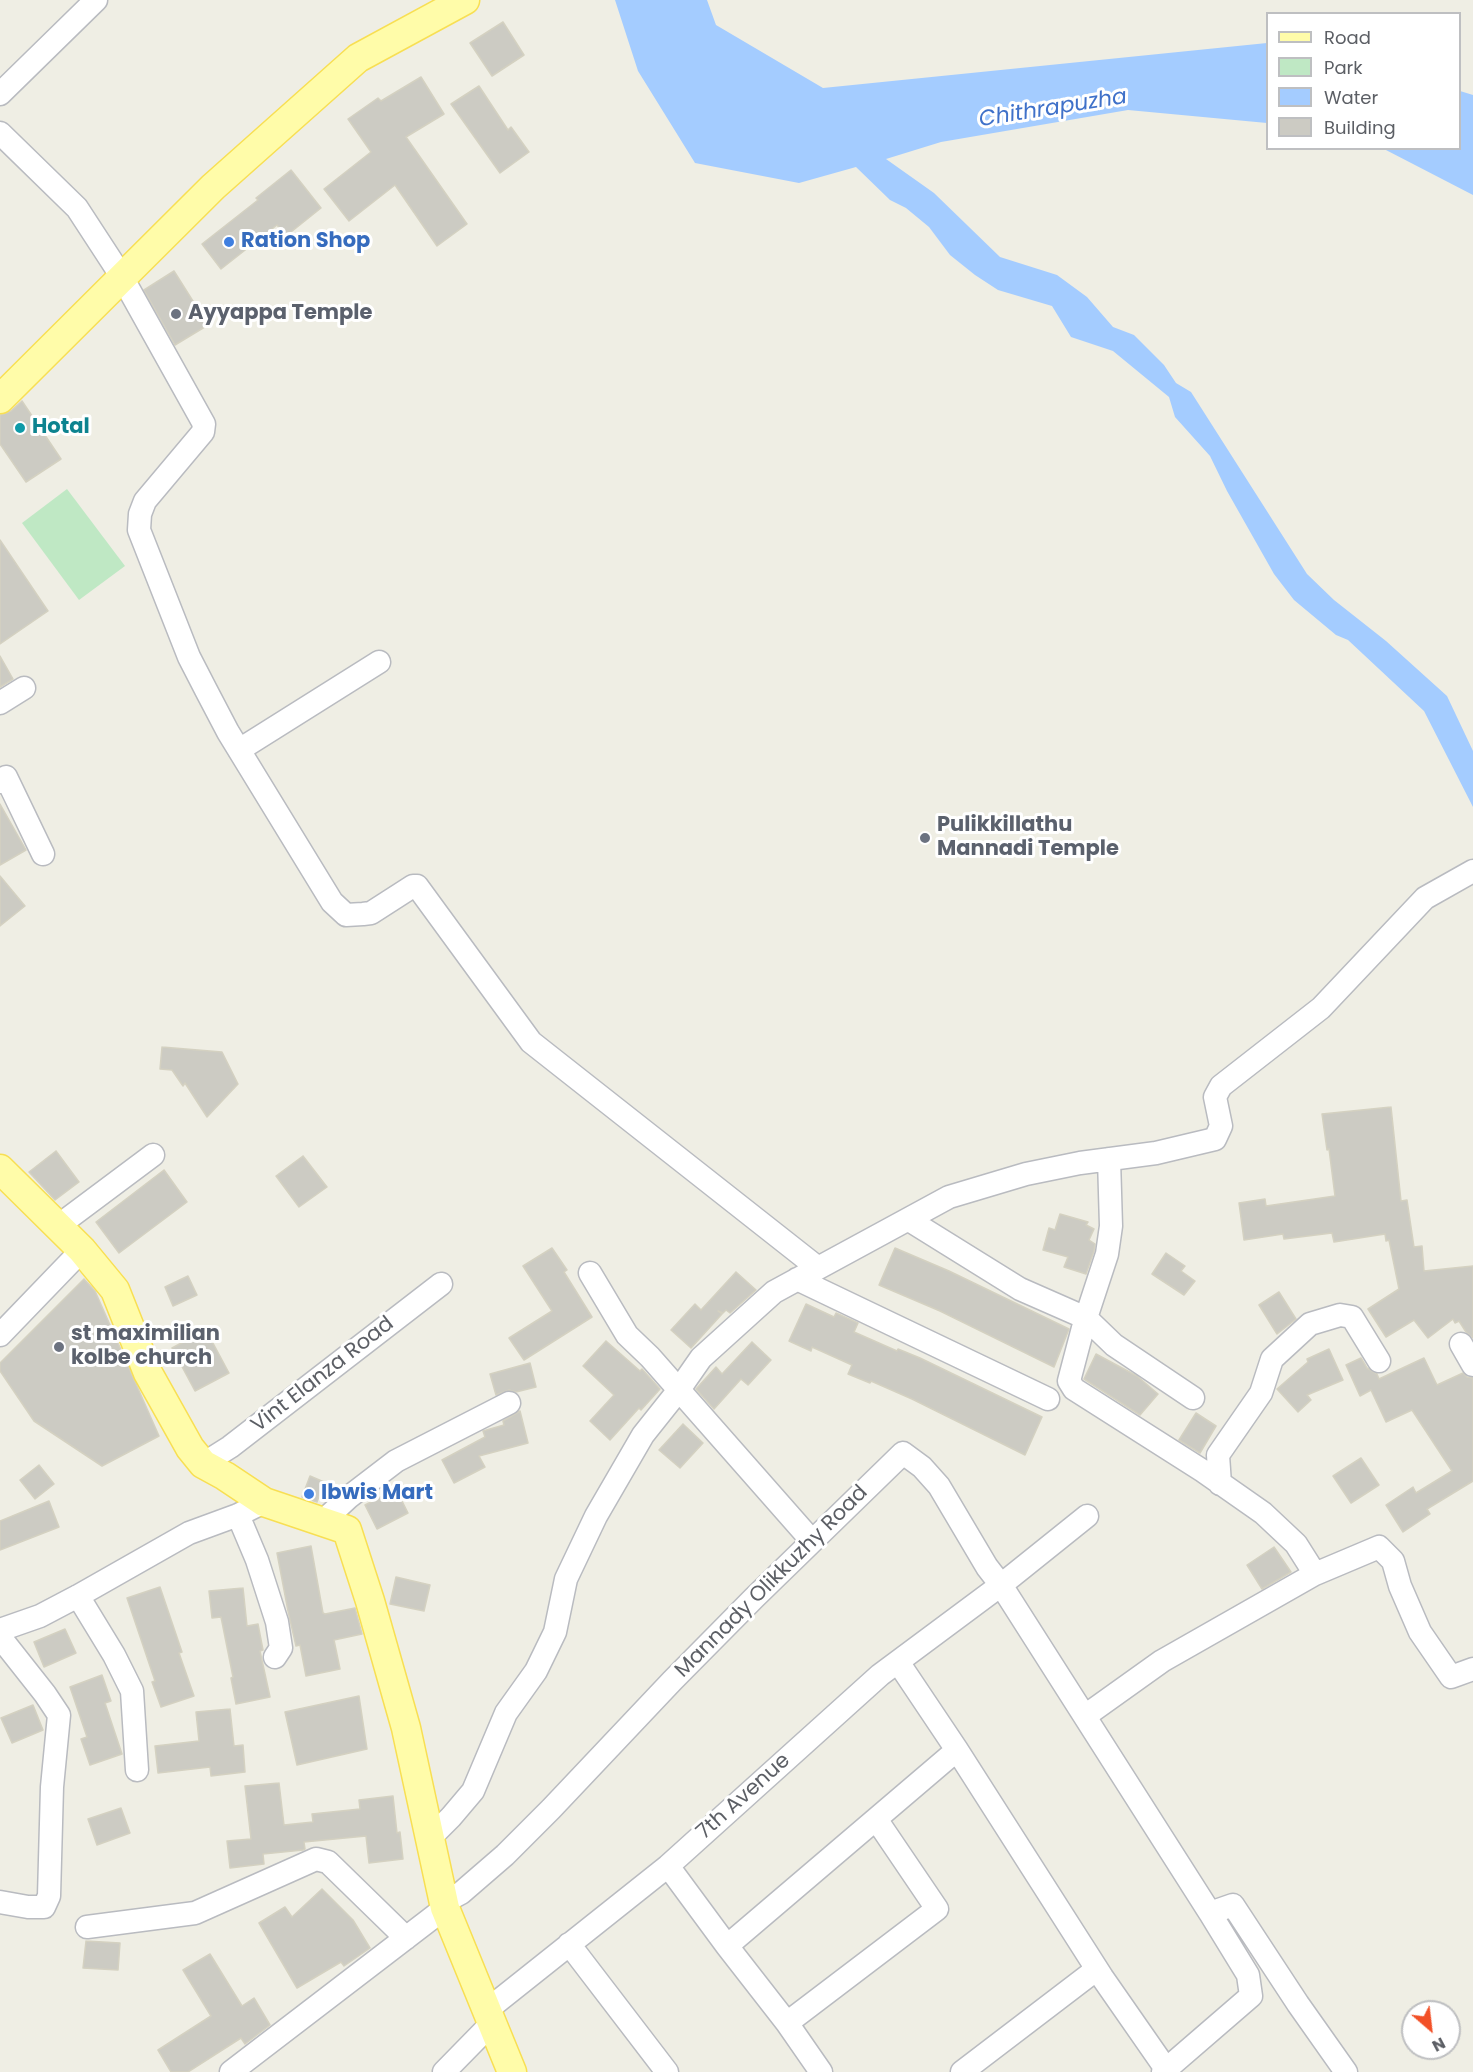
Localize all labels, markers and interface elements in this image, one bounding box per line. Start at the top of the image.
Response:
legend [1266,12,1461,150]
text: Road [1324,25,1371,50]
text: Park [1324,55,1363,80]
water label: Chithrapuzha [977,84,1129,134]
text: Water [1324,85,1378,110]
text: Building [1324,115,1396,140]
place label: Ration Shop [241,229,370,255]
marker: Ration Shop [222,235,236,249]
place label: Ayyappa Temple [188,301,372,327]
marker: Ayyappa Temple [169,307,183,321]
place label: Hotal [32,415,90,441]
marker: Hotal [13,421,27,435]
place label: Pulikkillathu Mannadi Temple [937,813,1119,863]
marker: Pulikkillathu Mannadi Temple [918,831,932,845]
street label: Vint Elanza Road [247,1312,399,1438]
place label: st maximilian kolbe church [71,1322,220,1372]
marker: st maximilian kolbe church [52,1340,66,1354]
street label: Mannady Olikkuzhy Road [670,1480,874,1684]
place label: Ibwis Mart [321,1481,433,1507]
marker: Ibwis Mart [302,1487,316,1501]
street label: 7th Avenue [692,1748,796,1846]
north arrow [1401,2000,1461,2060]
text: N [1428,2032,1449,2058]

